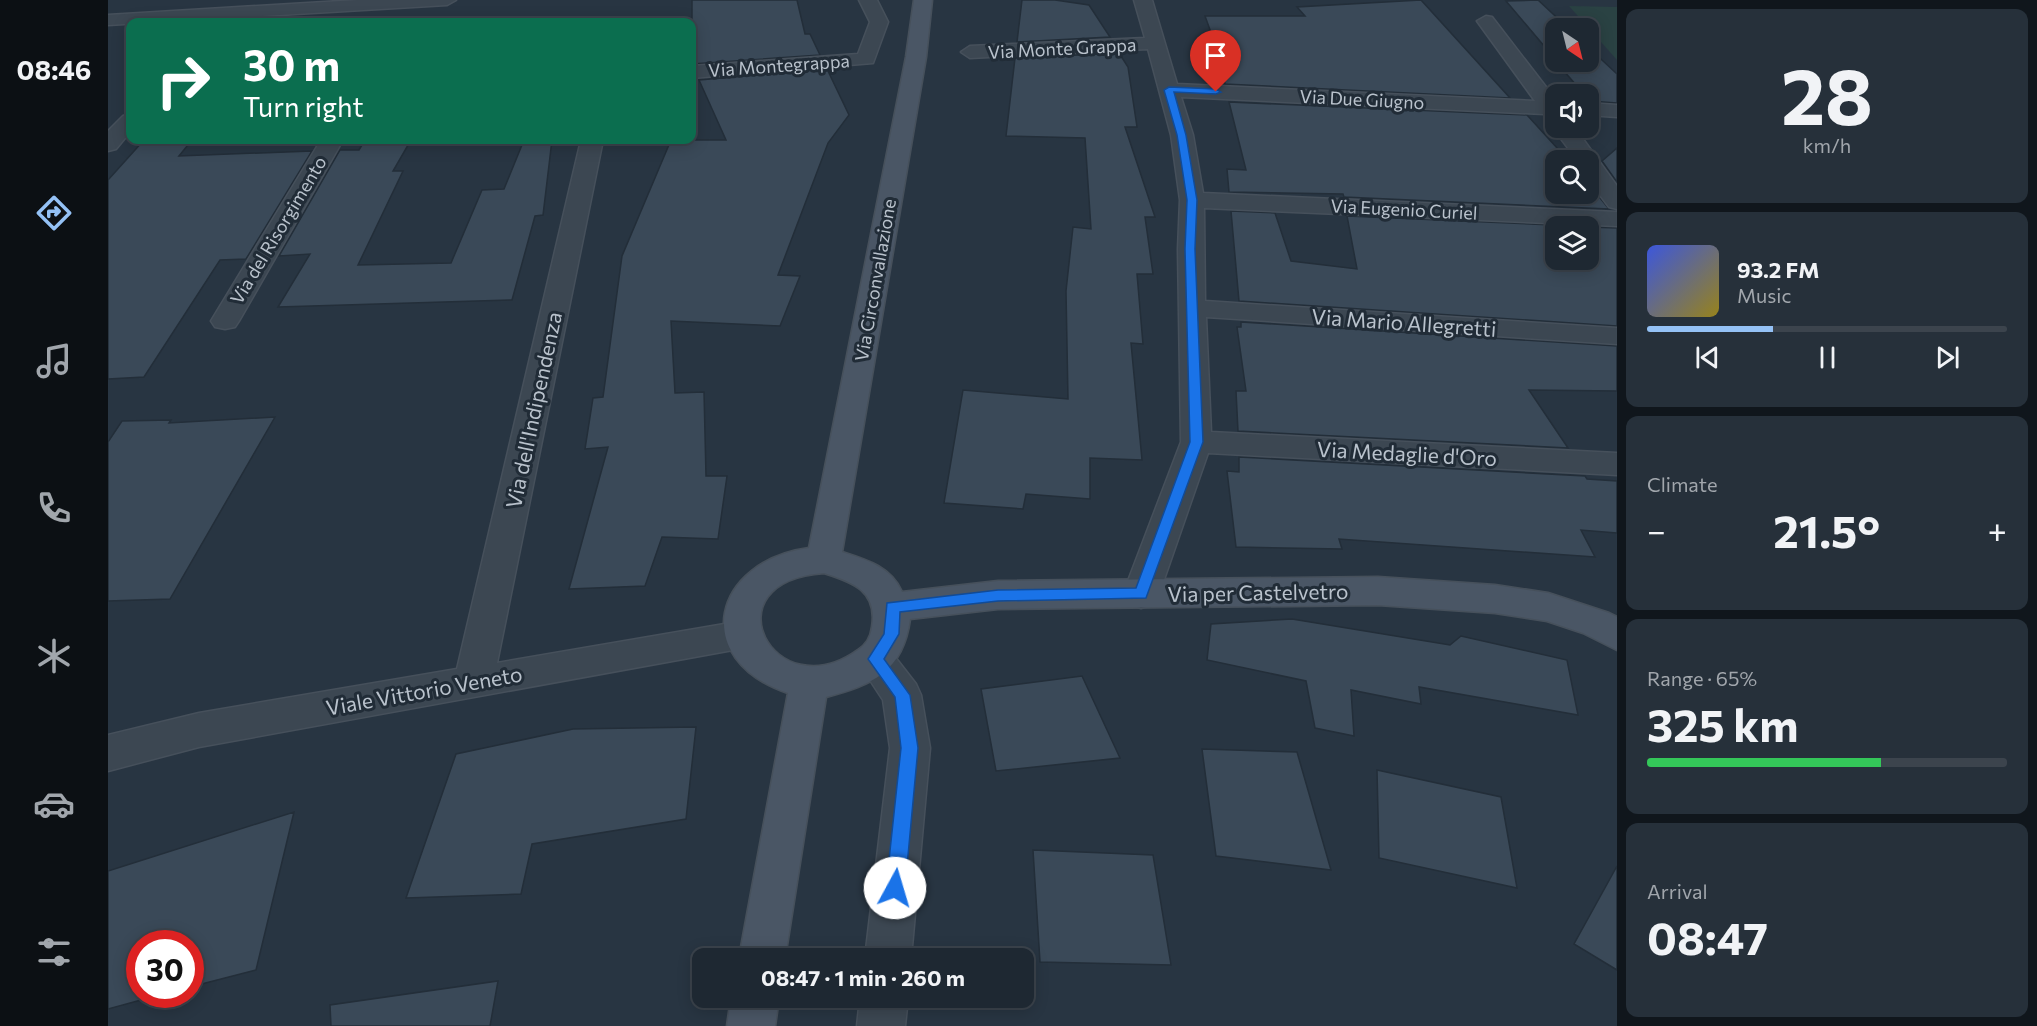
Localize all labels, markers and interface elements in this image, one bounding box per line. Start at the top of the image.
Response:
north arrow [1545,18,1599,72]
map controls [1545,18,1599,270]
pin [1190,30,1241,92]
street label: Via Monte Grappa [987,33,1137,63]
text: 30 m [243,38,340,90]
icon: arrive [1199,39,1232,72]
icon: right [144,42,222,120]
text: 28 [1781,46,1873,141]
street label: Via Montegrappa [708,49,850,81]
text: 08:46 [16,53,92,86]
button: sound [1545,84,1599,138]
street label: Via Due Giugno [1299,85,1425,113]
text: Turn right [243,90,363,123]
text: km/h [1803,133,1851,157]
button: search [1545,150,1599,204]
street label: Via del Risorgimento [225,152,331,308]
icon: directions [33,192,75,234]
street label: Via Eugenio Curiel [1330,194,1478,224]
street label: Via Circonvallazione [850,197,900,363]
button: layers [1545,216,1599,270]
text: 93.2 FM [1737,256,1819,283]
text: Music [1737,283,1791,307]
street label: Via Mario Allegretti [1311,303,1497,341]
street label: Via dell'Indipendenza [500,309,566,511]
icon: music [33,340,75,382]
icon: previous [1691,341,1724,374]
icon: pause [1811,341,1844,374]
icon: next [1931,341,1964,374]
street label: Via Medaglie d'Oro [1316,436,1498,470]
text: Climate [1647,472,1717,496]
icon: phone [33,487,75,529]
text: 21.5° [1773,502,1880,557]
text: − [1647,509,1666,550]
text: + [1988,509,2007,550]
street label: Via per Castelvetro [1167,578,1349,606]
icon: climate [33,635,75,677]
street label: Viale Vittorio Veneto [324,660,524,720]
text: Range · 65% [1647,666,1757,690]
text: 325 km [1647,696,1798,751]
icon: car [33,783,75,825]
position arrow [863,856,927,920]
text: Arrival [1647,879,1708,903]
text: 08:47 [1647,909,1768,964]
speed limit sign: 30 [126,930,204,1008]
icon: filters [33,931,75,973]
text: 08:47 · 1 min · 260 m [761,964,965,991]

